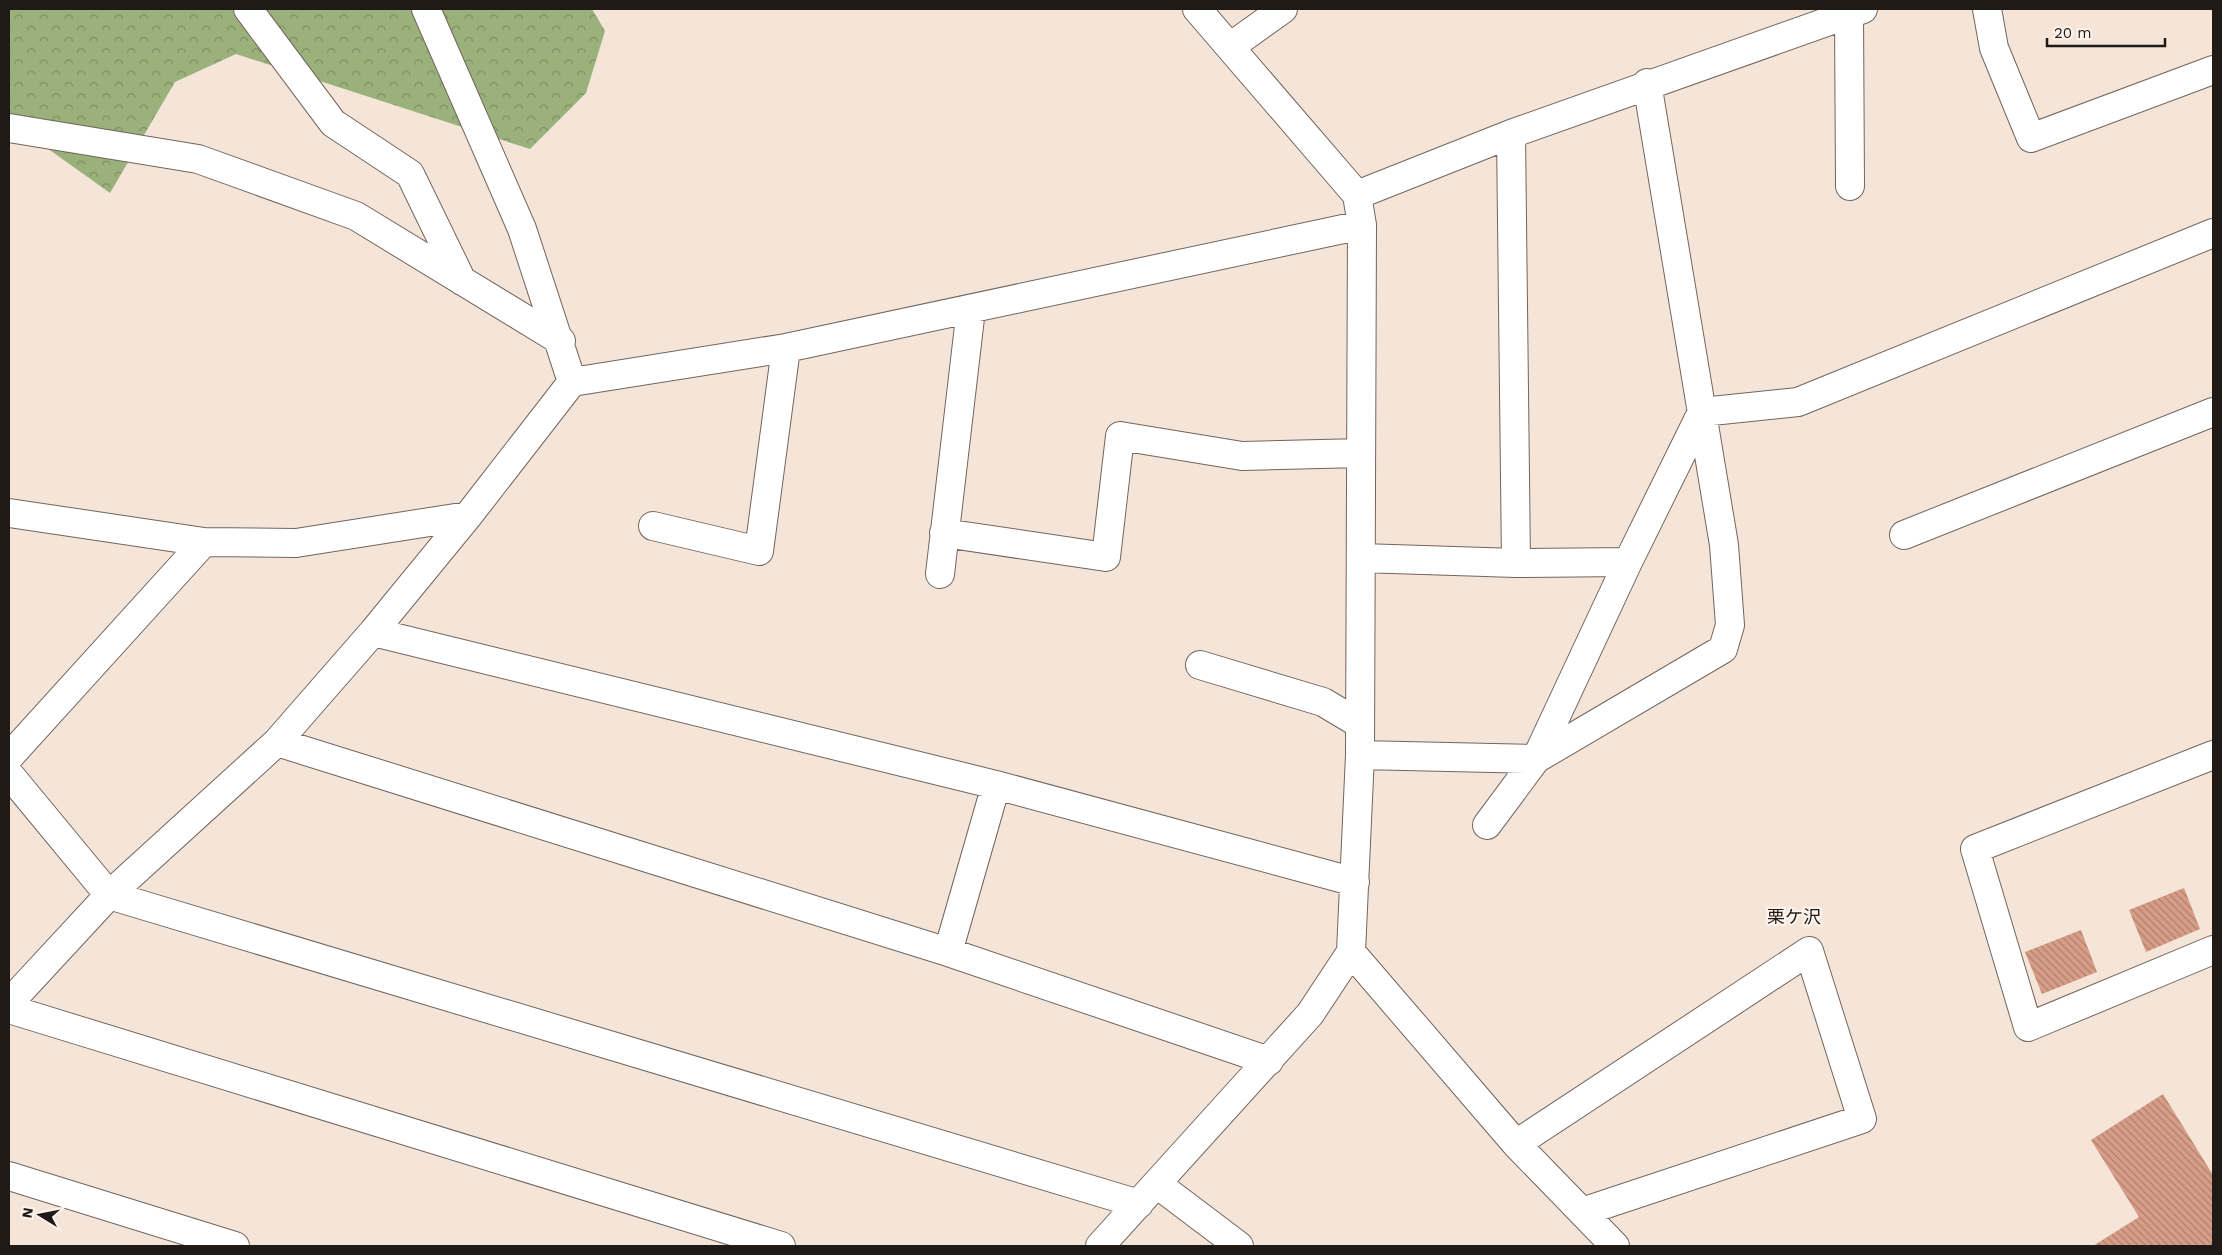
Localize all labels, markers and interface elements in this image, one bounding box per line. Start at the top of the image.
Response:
scale bar [2047,15,2164,47]
text: 20 m [2054,24,2092,42]
district label: 栗ケ沢 [1767,906,1821,927]
north arrow [15,1190,65,1240]
text: N [18,1206,36,1219]

